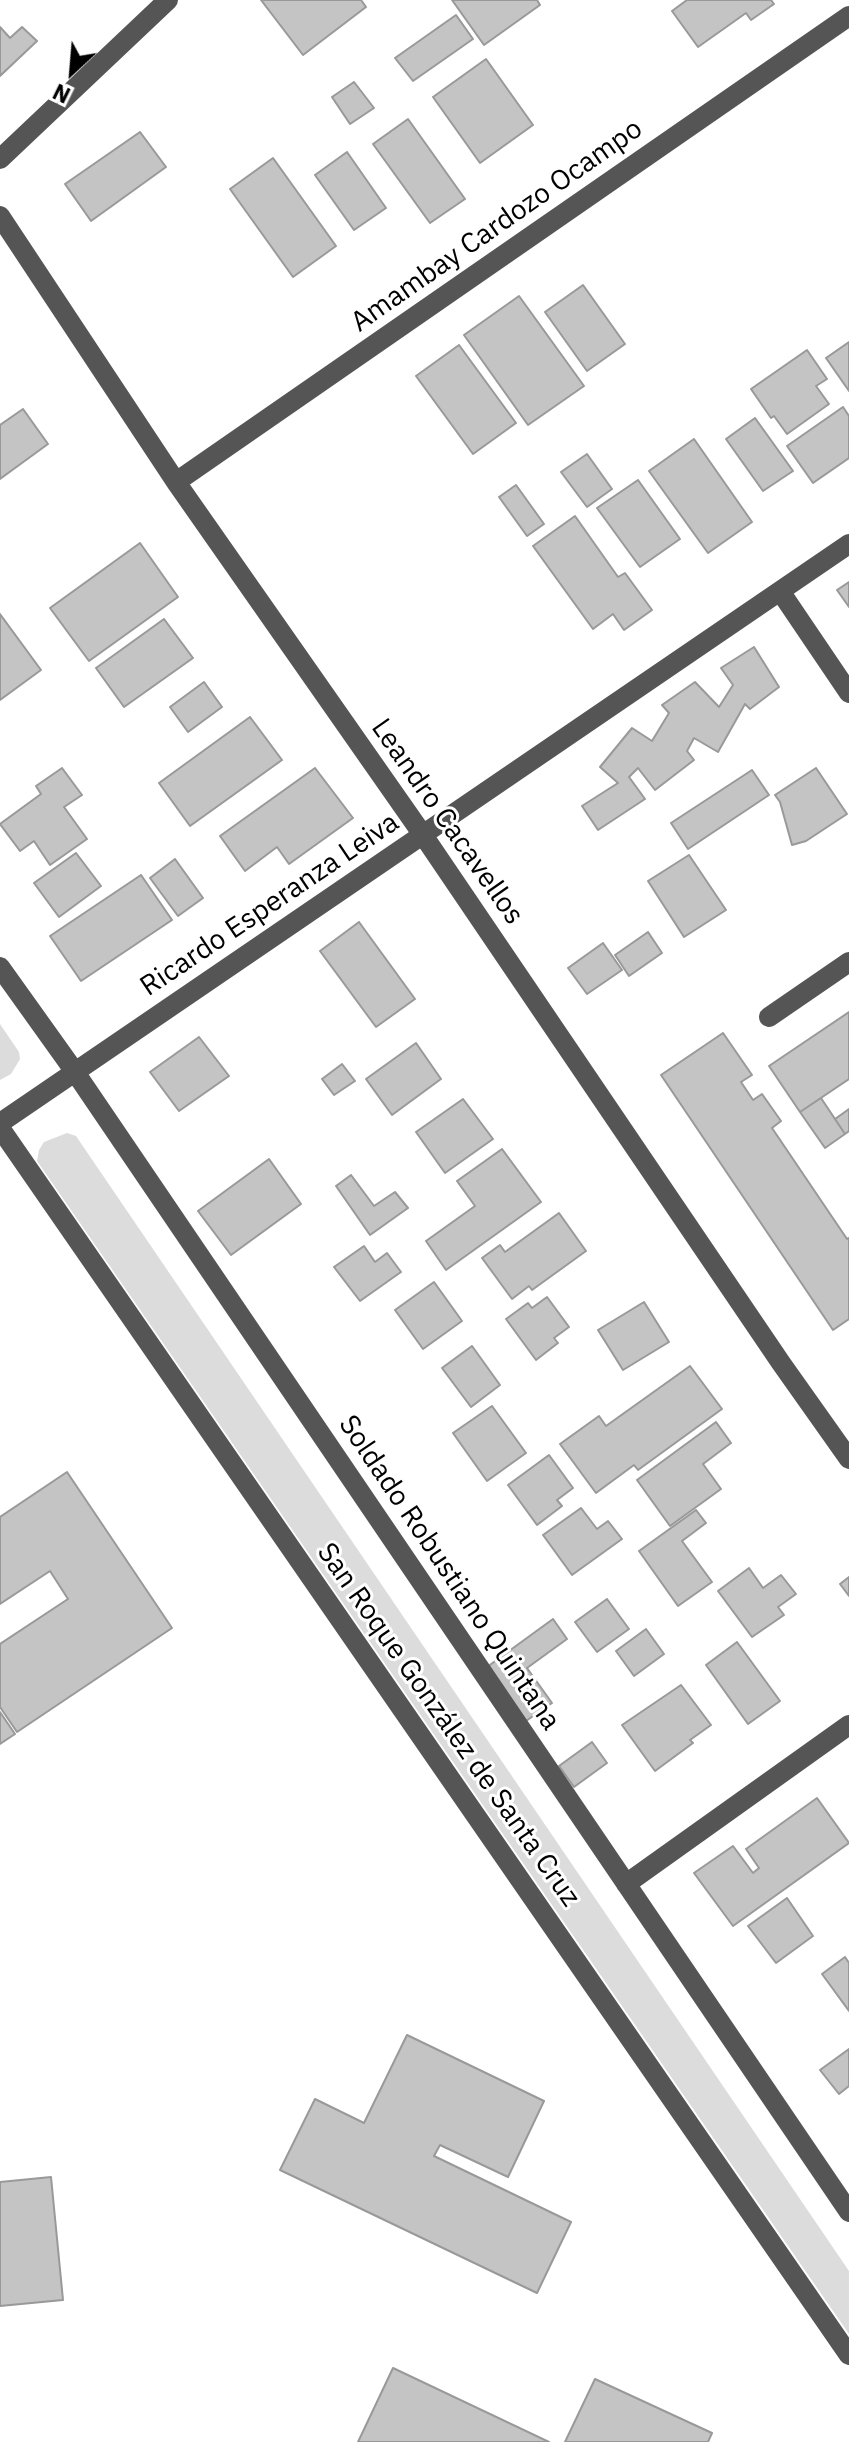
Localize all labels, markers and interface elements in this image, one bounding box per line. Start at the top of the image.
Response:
north arrow [32,32,112,112]
text: N [48,77,75,111]
street label: Amambay Cardozo Ocampo [345,112,649,340]
street label: Leandro Cacavellos [364,713,530,931]
street label: Ricardo Esperanza Leiva [134,806,406,1004]
street label: Soldado Robustiano Quintana [331,1409,567,1737]
street label: San Roque González de Santa Cruz [309,1537,587,1913]

